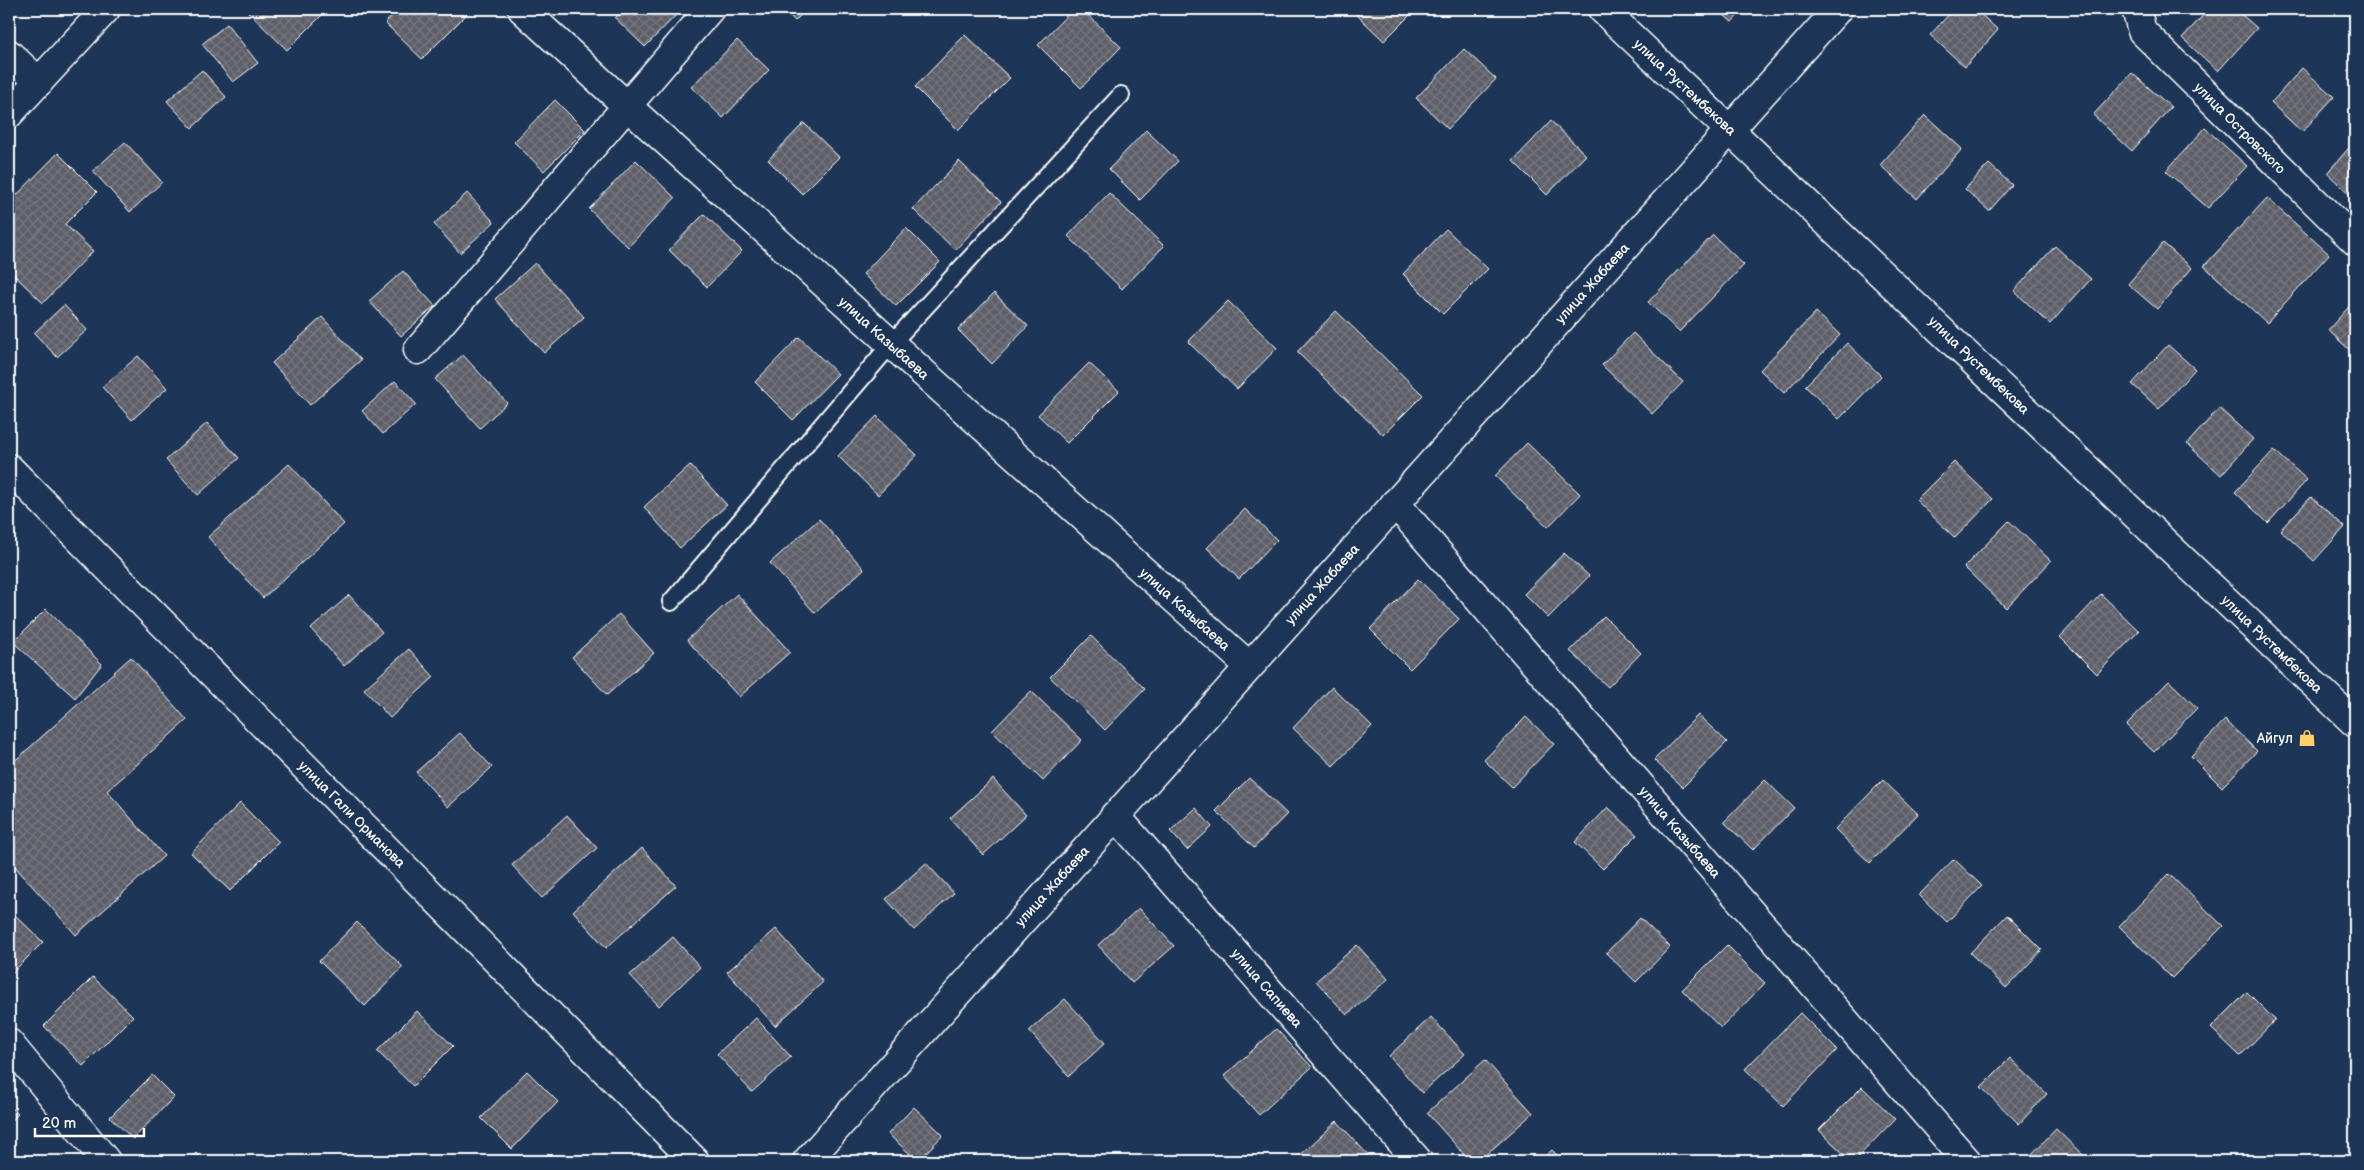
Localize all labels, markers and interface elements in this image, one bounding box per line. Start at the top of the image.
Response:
street label: улица Рустембекова [1630,36,1740,140]
street label: улица Островского [2190,79,2289,178]
street label: улица Жабаева [1552,239,1633,327]
street label: улица Казыбаева [835,293,933,384]
street label: улица Рустембекова [1925,313,2033,418]
street label: улица Жабаева [1282,540,1363,628]
street label: улица Казыбаева [1136,564,1234,655]
street label: улица Рустембекова [2218,592,2326,697]
shop icon: Айгул [2297,728,2317,748]
place label: Айгул [2256,730,2293,747]
street label: улица Гали Орманова [295,757,409,872]
street label: улица Казыбаева [1635,783,1725,882]
street label: улица Жабаева [1012,842,1093,930]
street label: улица Сапиева [1228,945,1306,1032]
scale bar [35,1105,144,1137]
text: 20 m [42,1114,76,1133]

